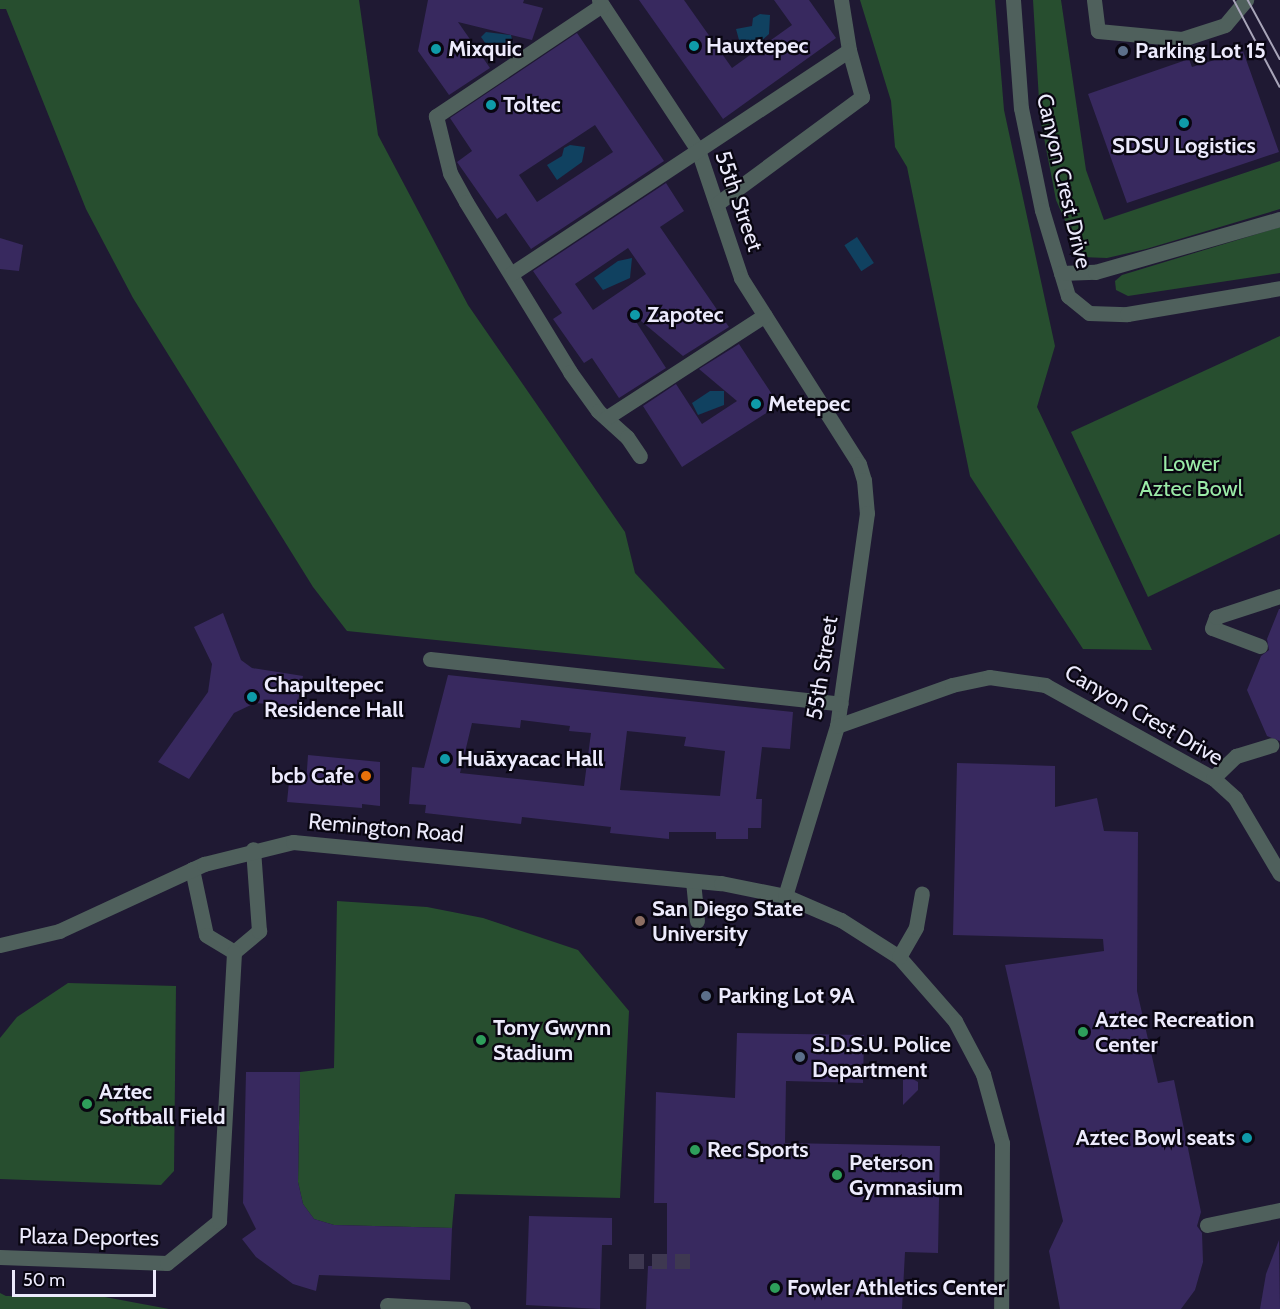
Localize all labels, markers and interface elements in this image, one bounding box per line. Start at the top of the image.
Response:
place label: Hauxtepec [706,33,808,59]
place label: Mixquic [448,36,522,62]
place label: Parking Lot 15 [1135,38,1266,64]
marker: Hauxtepec [687,39,701,53]
marker: Mixquic [429,42,443,56]
marker: Parking Lot 15 [1116,44,1130,58]
street label: Canyon Crest Drive [1031,91,1097,271]
place label: Toltec [503,92,561,118]
marker: Toltec [484,98,498,112]
marker: SDSU Logistics [1177,116,1191,130]
place label: SDSU Logistics [1112,133,1256,159]
street label: 55th Street [709,147,769,255]
place label: Zapotec [647,302,724,328]
marker: Zapotec [628,308,642,322]
place label: Metepec [768,391,850,417]
marker: Metepec [749,397,763,411]
park label: Lower Aztec Bowl [1139,450,1243,502]
street label: 55th Street [801,614,843,722]
street label: Canyon Crest Drive [1060,659,1228,771]
place label: Chapultepec Residence Hall [264,671,404,722]
marker: Chapultepec Residence Hall [245,690,259,704]
place label: Huāxyacac Hall [457,746,604,772]
marker: Huāxyacac Hall [438,752,452,766]
place label: bcb Cafe [271,763,354,789]
marker: bcb Cafe [359,769,373,783]
street label: Remington Road [307,808,465,848]
place label: San Diego State University [652,895,803,946]
marker: San Diego State University [633,914,647,928]
place label: Parking Lot 9A [718,983,854,1009]
marker: Parking Lot 9A [699,989,713,1003]
place label: Aztec Recreation Center [1095,1006,1254,1058]
place label: Tony Gwynn Stadium [493,1014,611,1066]
marker: Aztec Recreation Center [1076,1025,1090,1039]
place label: S.D.S.U. Police Department [812,1031,951,1082]
marker: Tony Gwynn Stadium [474,1033,488,1047]
marker: S.D.S.U. Police Department [793,1050,807,1064]
place label: Aztec Softball Field [99,1078,225,1130]
marker: Aztec Softball Field [80,1097,94,1111]
place label: Aztec Bowl seats [1076,1125,1235,1151]
marker: Aztec Bowl seats [1240,1131,1254,1145]
place label: Rec Sports [707,1137,809,1163]
marker: Rec Sports [688,1143,702,1157]
place label: Peterson Gymnasium [849,1149,963,1200]
marker: Peterson Gymnasium [830,1168,844,1182]
street label: Plaza Deportes [19,1223,159,1251]
scale bar [15,1258,159,1296]
text: 50 m [23,1269,65,1291]
place label: Fowler Athletics Center [787,1275,1005,1301]
marker: Fowler Athletics Center [768,1281,782,1295]

